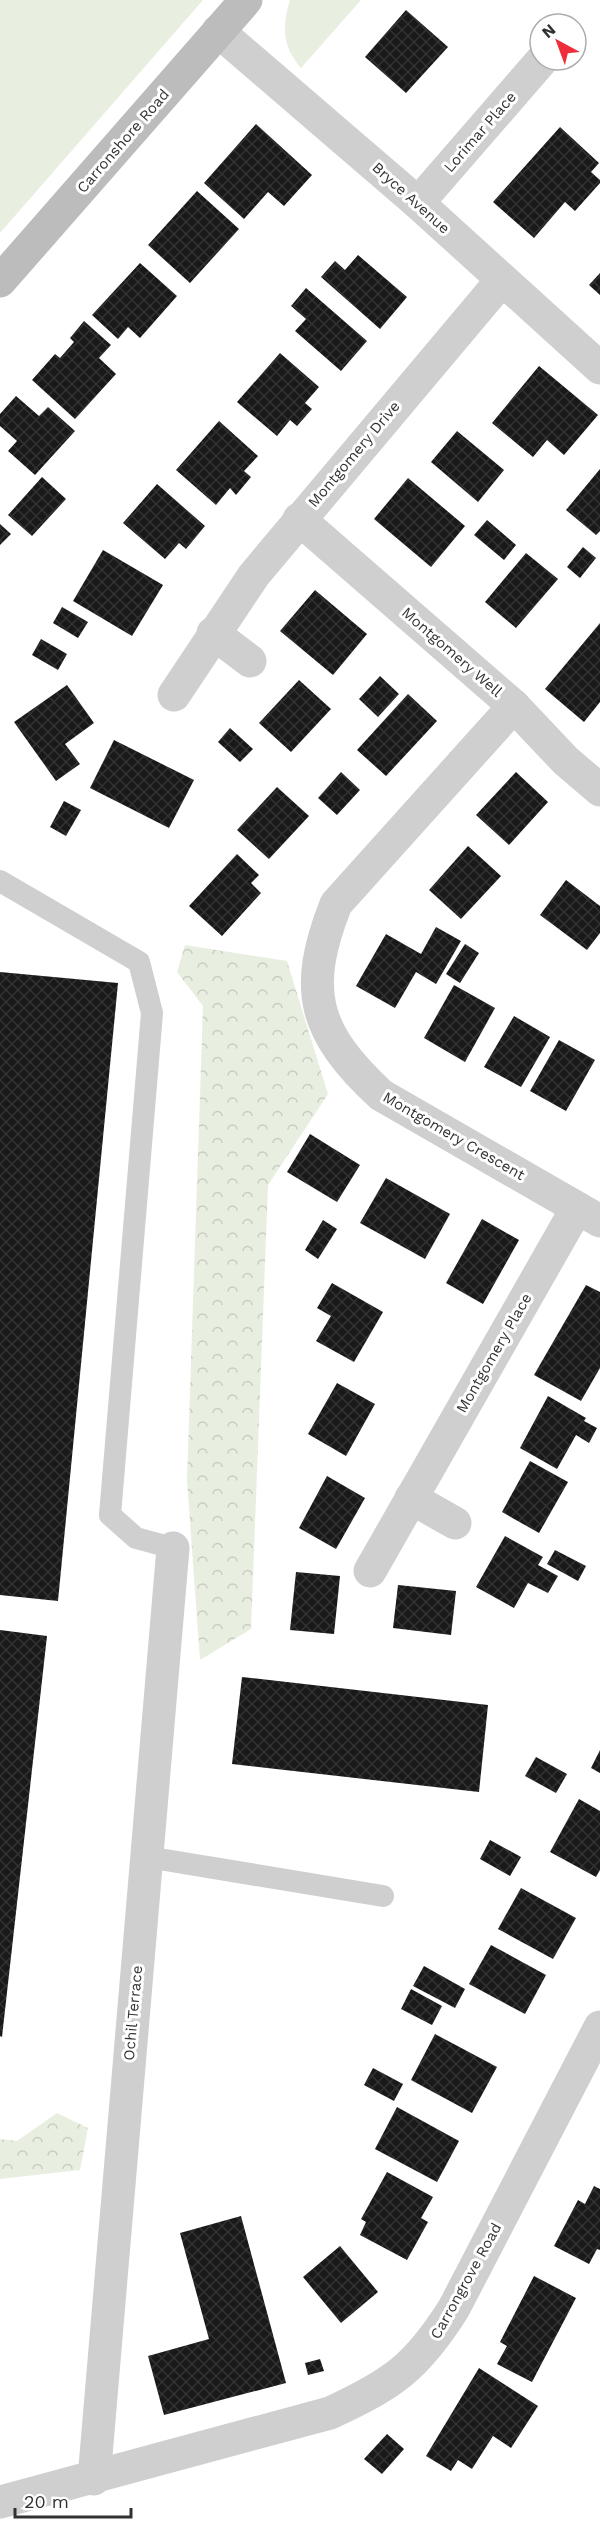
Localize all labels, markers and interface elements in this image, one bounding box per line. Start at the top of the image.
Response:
north arrow [528,12,588,72]
text: N [538,20,559,42]
street label: Carronshore Road [73,85,173,197]
street label: Lorimar Place [440,88,520,176]
street label: Bryce Avenue [368,158,454,238]
street label: Montgomery Drive [304,397,404,511]
street label: Montgomery Well [398,604,506,701]
street label: Montgomery Crescent [380,1088,529,1184]
street label: Montgomery Place [452,1290,536,1416]
street label: Ochil Terrace [120,1965,146,2061]
street label: Carrongrove Road [427,2220,505,2342]
scale bar [15,2481,130,2519]
text: 20 m [24,2491,69,2512]

